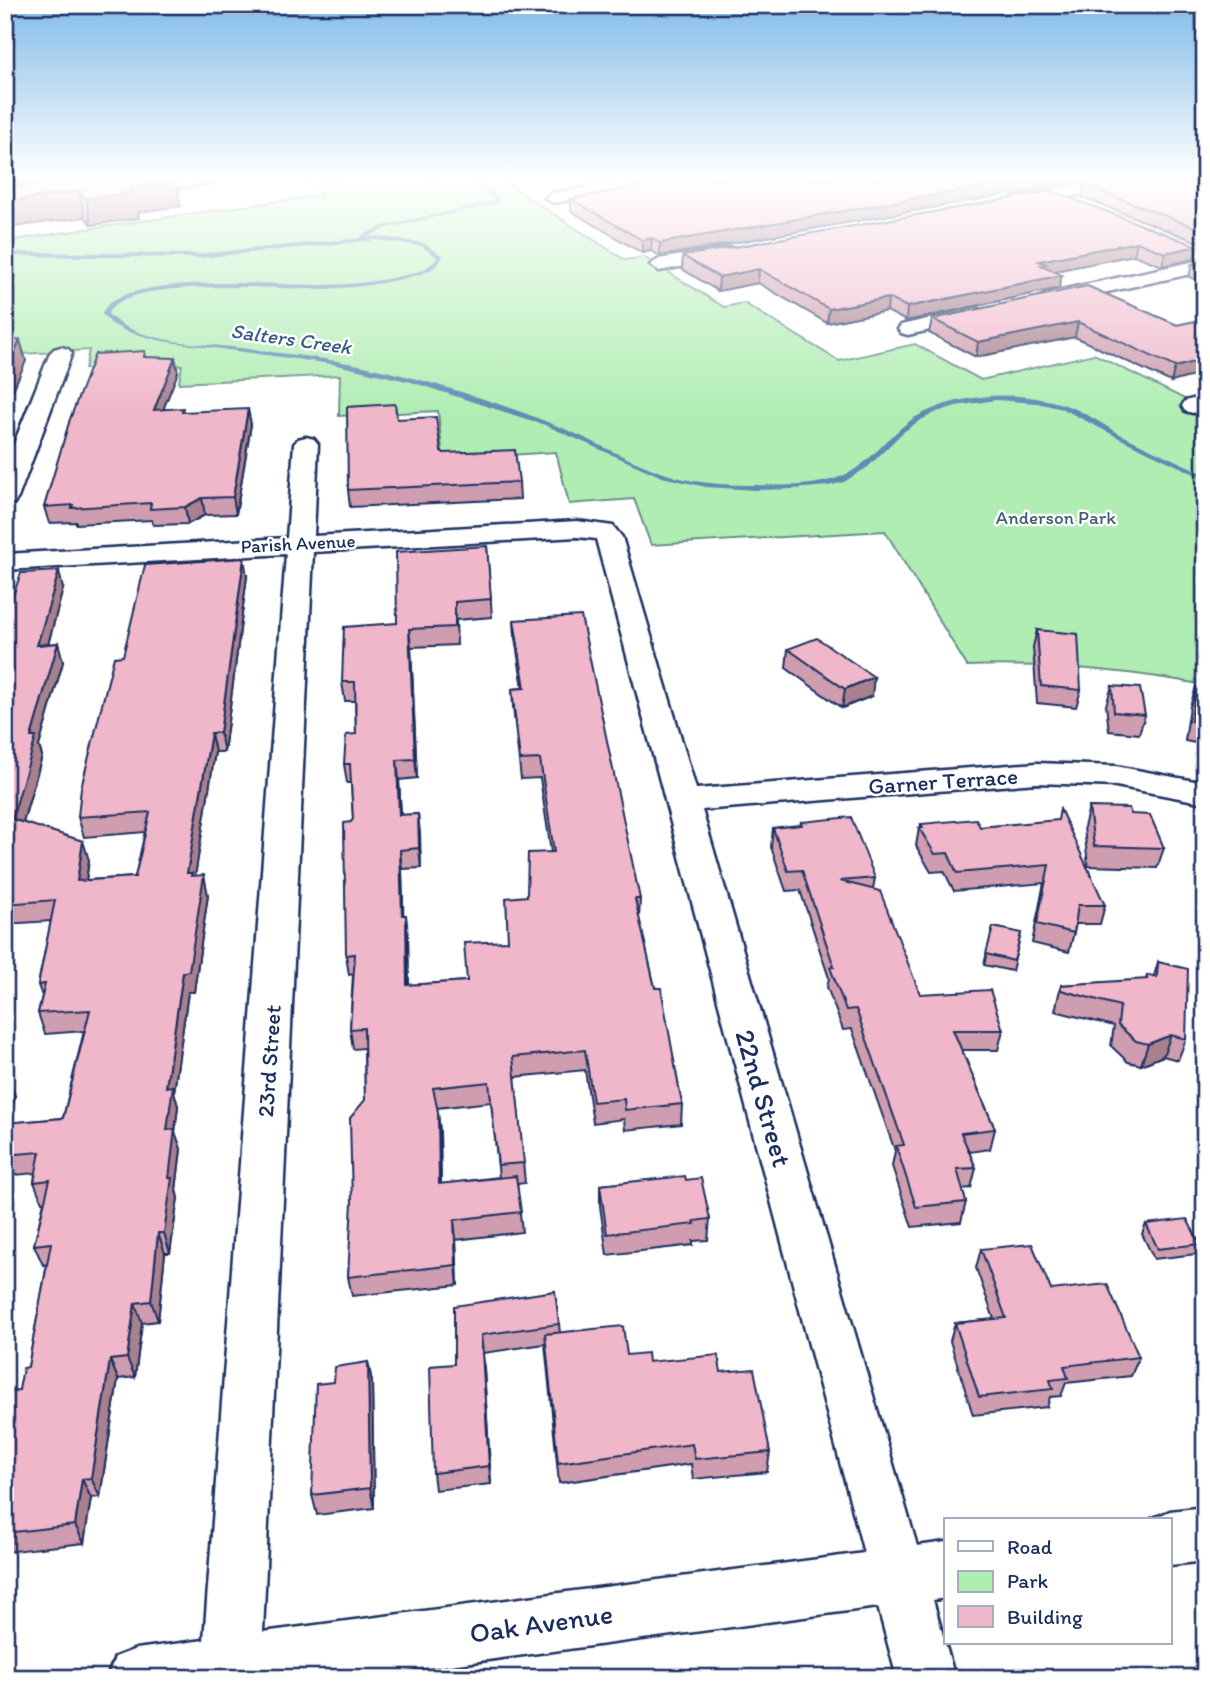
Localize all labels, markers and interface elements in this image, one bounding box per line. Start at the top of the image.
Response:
water label: Salters Creek [229,318,354,359]
park label: Anderson Park [996,506,1116,529]
street label: Parish Avenue [240,529,356,558]
street label: Garner Terrace [867,762,1019,800]
street label: 23rd Street [251,1004,287,1118]
street label: 22nd Street [728,1026,800,1170]
legend [944,1518,1172,1644]
text: Road [1007,1534,1053,1559]
text: Park [1007,1568,1049,1593]
street label: Oak Avenue [467,1596,615,1650]
text: Building [1007,1604,1083,1629]

